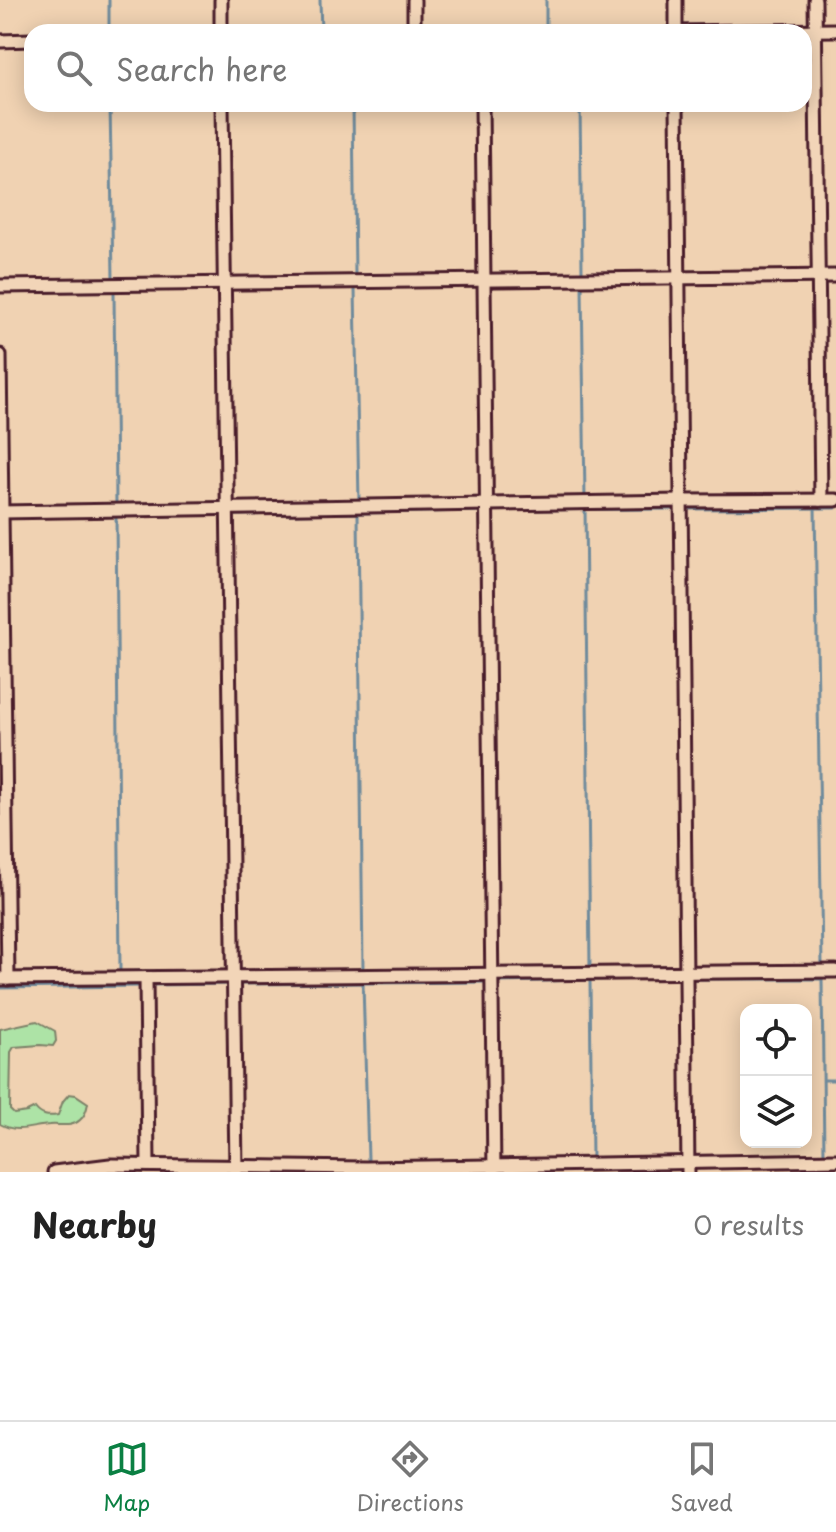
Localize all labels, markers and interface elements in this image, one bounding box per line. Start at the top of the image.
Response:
search box [24,24,812,112]
icon: search [52,46,96,90]
text: Search here [116,46,288,91]
map controls [740,1004,812,1148]
button: locate [740,1004,812,1076]
button: layers [740,1076,812,1148]
text: Nearby [32,1198,157,1250]
text: 0 results [693,1205,804,1244]
tab: Map [103,1437,150,1518]
tab: Directions [357,1437,464,1518]
tab: Saved [670,1437,733,1518]

